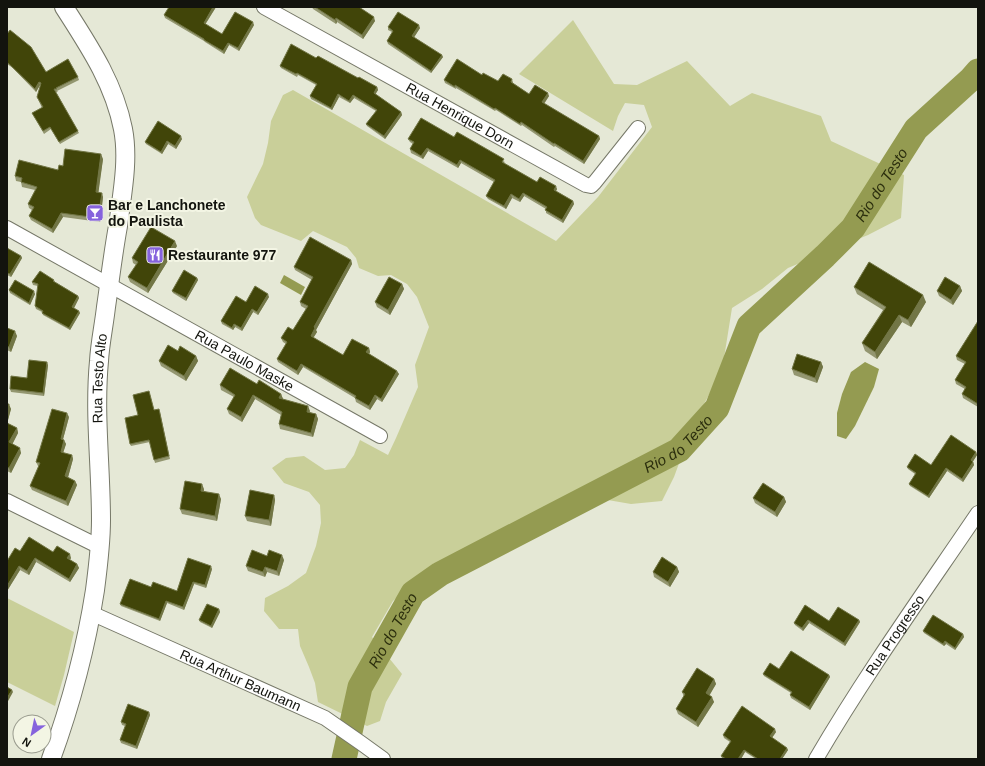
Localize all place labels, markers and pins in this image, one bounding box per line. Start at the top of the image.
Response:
place label: Bar e Lanchonete do Paulista [108,197,226,229]
bar icon: Bar e Lanchonete do Paulista [85,203,105,223]
restaurant icon: Restaurante 977 [145,245,165,265]
place label: Restaurante 977 [168,247,276,263]

